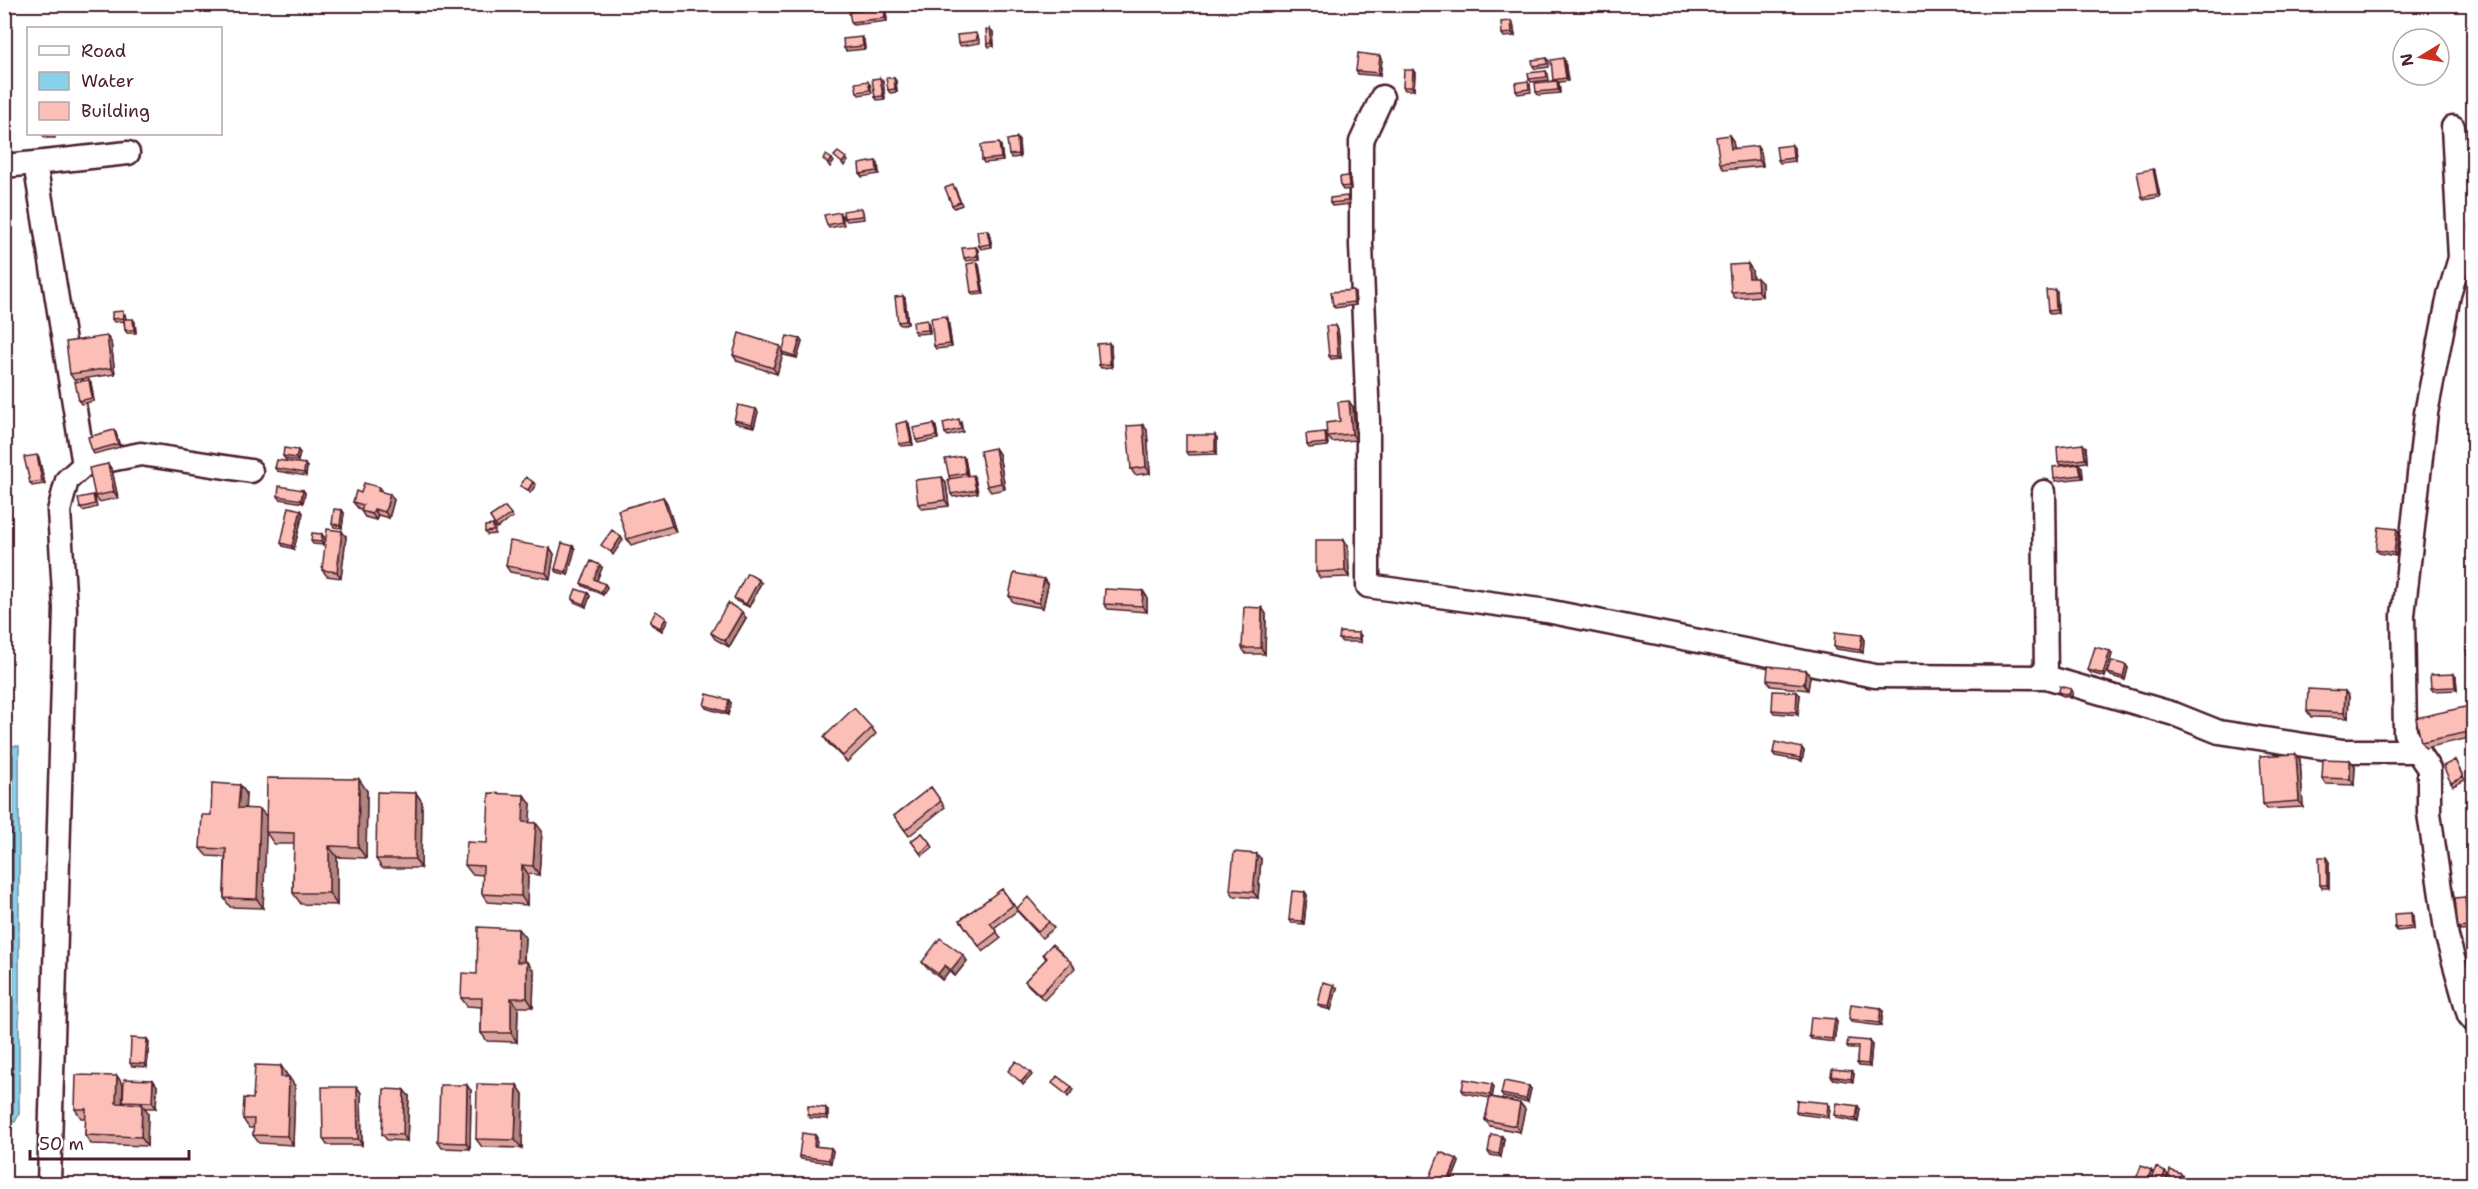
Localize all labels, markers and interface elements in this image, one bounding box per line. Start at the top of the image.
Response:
legend [27,27,222,135]
north arrow [2391,27,2451,87]
text: Road [81,39,126,63]
text: N [2395,52,2418,68]
text: Water [81,69,134,93]
text: Building [81,99,150,123]
scale bar [30,1123,189,1161]
text: 50 m [39,1132,84,1156]

